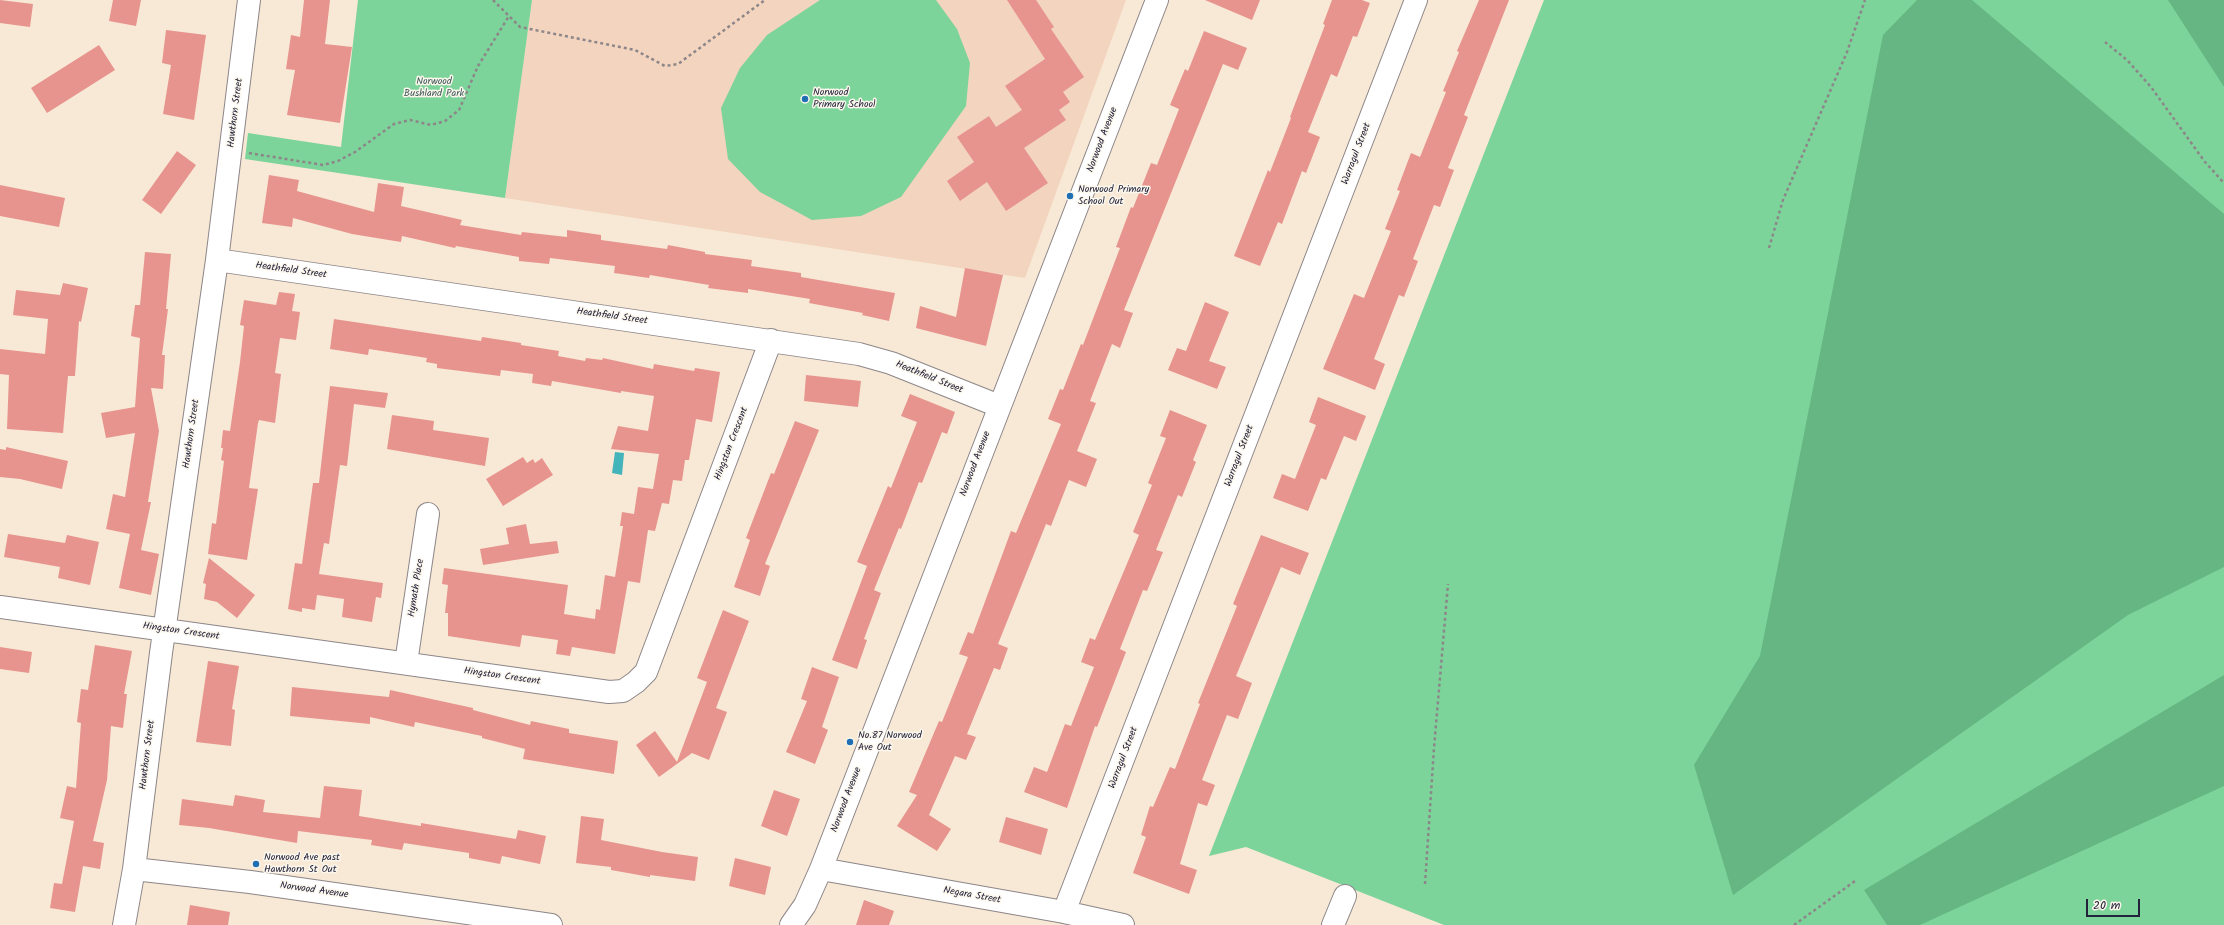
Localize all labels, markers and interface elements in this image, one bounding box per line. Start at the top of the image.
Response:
park label: Norwood Bushland Park [404,76,464,100]
street label: Hawthorn Street [226,78,246,148]
place label: Norwood Primary School [813,87,875,110]
marker: Norwood Primary School [800,94,810,104]
street label: Norwood Avenue [1085,106,1121,174]
street label: Warragul Street [1340,121,1374,187]
place label: Norwood Primary School Out [1078,184,1149,208]
marker: Norwood Primary School Out [1065,191,1075,201]
street label: Heathfield Street [255,260,327,282]
street label: Heathfield Street [576,306,648,328]
street label: Heathfield Street [894,359,964,397]
street label: Hawthorn Street [181,399,203,469]
street label: Hingston Crescent [713,406,751,482]
street label: Warragul Street [1223,423,1257,489]
street label: Norwood Avenue [958,430,994,498]
street label: Hymath Place [406,558,428,618]
street label: Hingston Crescent [142,621,220,643]
street label: Hingston Crescent [463,666,541,688]
street label: Hawthorn Street [138,720,158,790]
street label: Warragul Street [1107,725,1141,791]
place label: No.87 Norwood Ave Out [858,730,922,754]
marker: No.87 Norwood Ave Out [845,737,855,747]
street label: Norwood Avenue [829,766,865,834]
place label: Norwood Ave past Hawthorn St Out [264,852,340,876]
marker: Norwood Ave past Hawthorn St Out [251,859,261,869]
street label: Norwood Avenue [279,880,349,902]
street label: Negara Street [942,885,1002,907]
scale bar [2088,891,2142,917]
text: 20 m [2093,896,2120,915]

